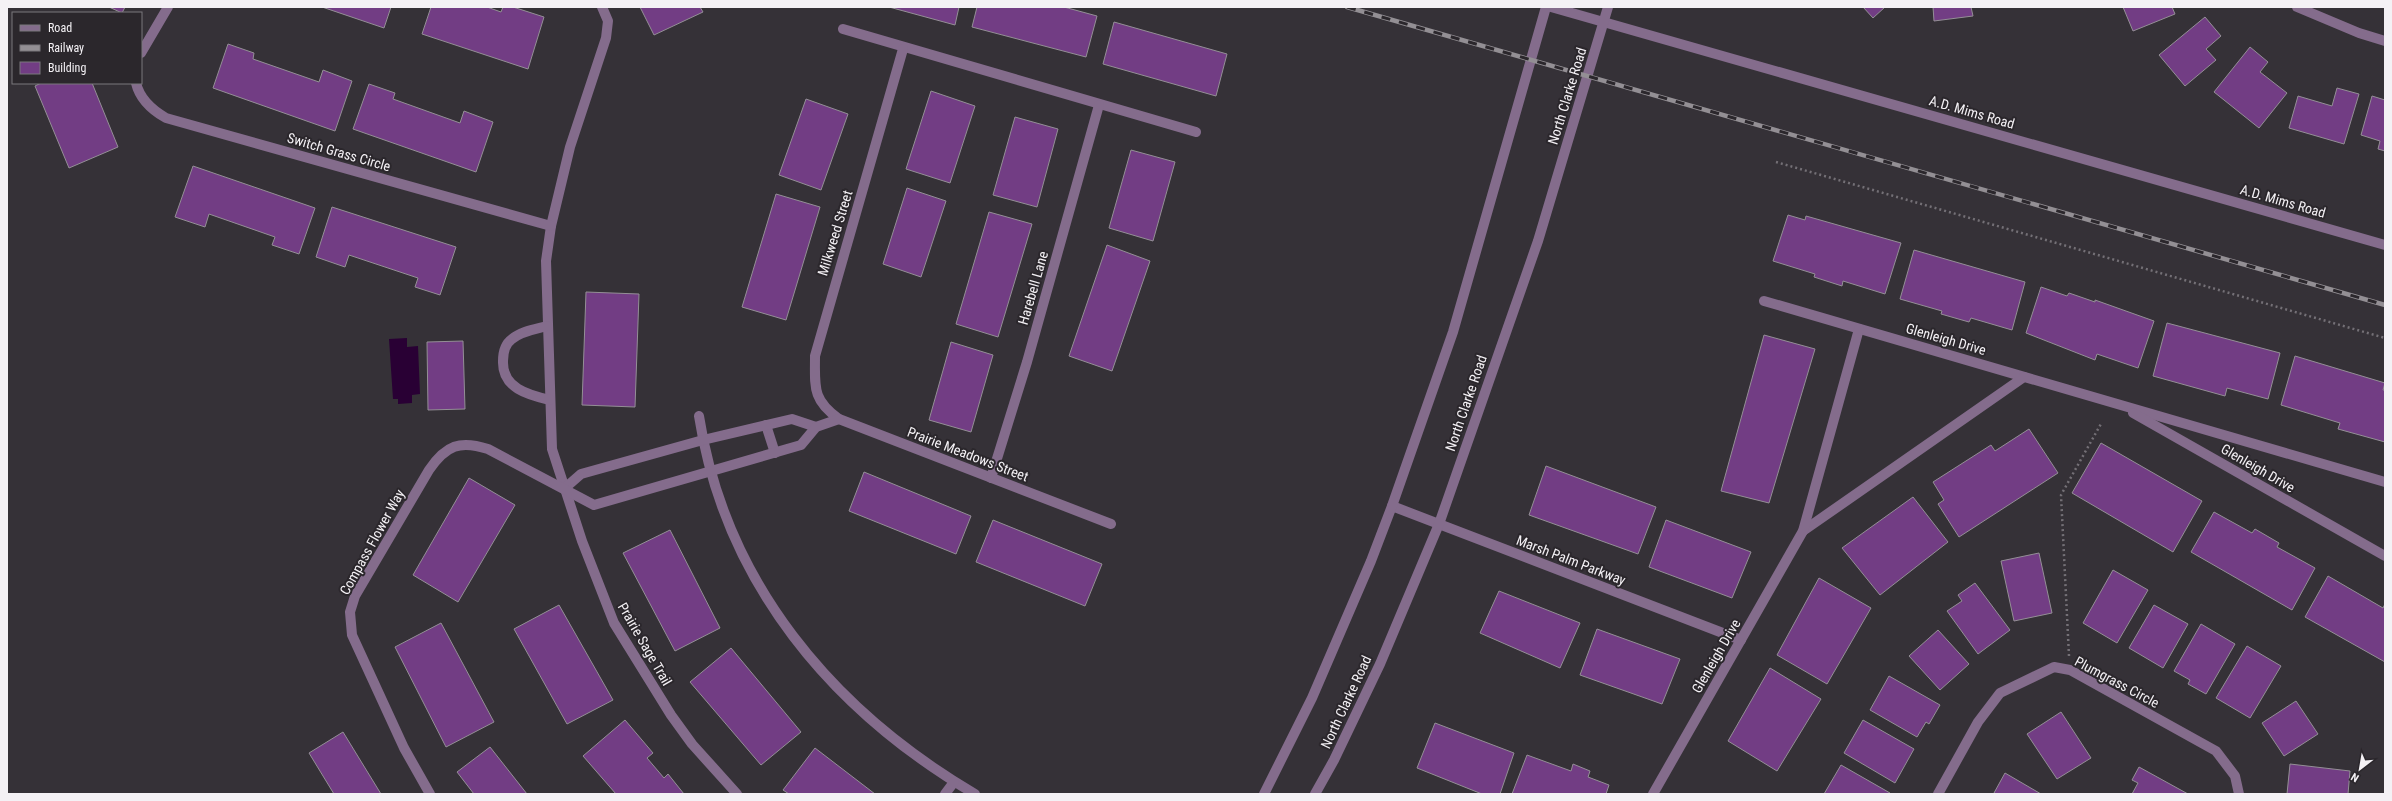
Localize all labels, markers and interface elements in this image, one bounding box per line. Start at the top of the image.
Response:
legend [12,12,142,84]
text: Road [48,21,72,35]
text: Railway [48,41,84,55]
street label: North Clarke Road [1545,46,1589,146]
text: Building [48,61,86,75]
street label: A.D. Mims Road [1927,92,2017,132]
street label: Switch Grass Circle [286,130,393,175]
street label: A.D. Mims Road [2238,181,2328,221]
street label: Milkweed Street [814,188,856,278]
street label: Harebell Lane [1015,249,1051,327]
street label: Glenleigh Drive [1904,320,1988,358]
street label: North Clarke Road [1442,353,1490,453]
street label: Prairie Meadows Street [905,424,1031,484]
street label: Glenleigh Drive [2218,440,2298,496]
street label: Compass Flower Way [336,486,408,598]
street label: Marsh Palm Parkway [1514,532,1628,588]
street label: Prairie Sage Trail [615,600,675,688]
street label: Glenleigh Drive [1688,616,1744,696]
street label: North Clarke Road [1317,653,1375,751]
street label: Plumgrass Circle [2072,653,2162,711]
north arrow [2340,749,2380,789]
text: N [2349,770,2361,784]

